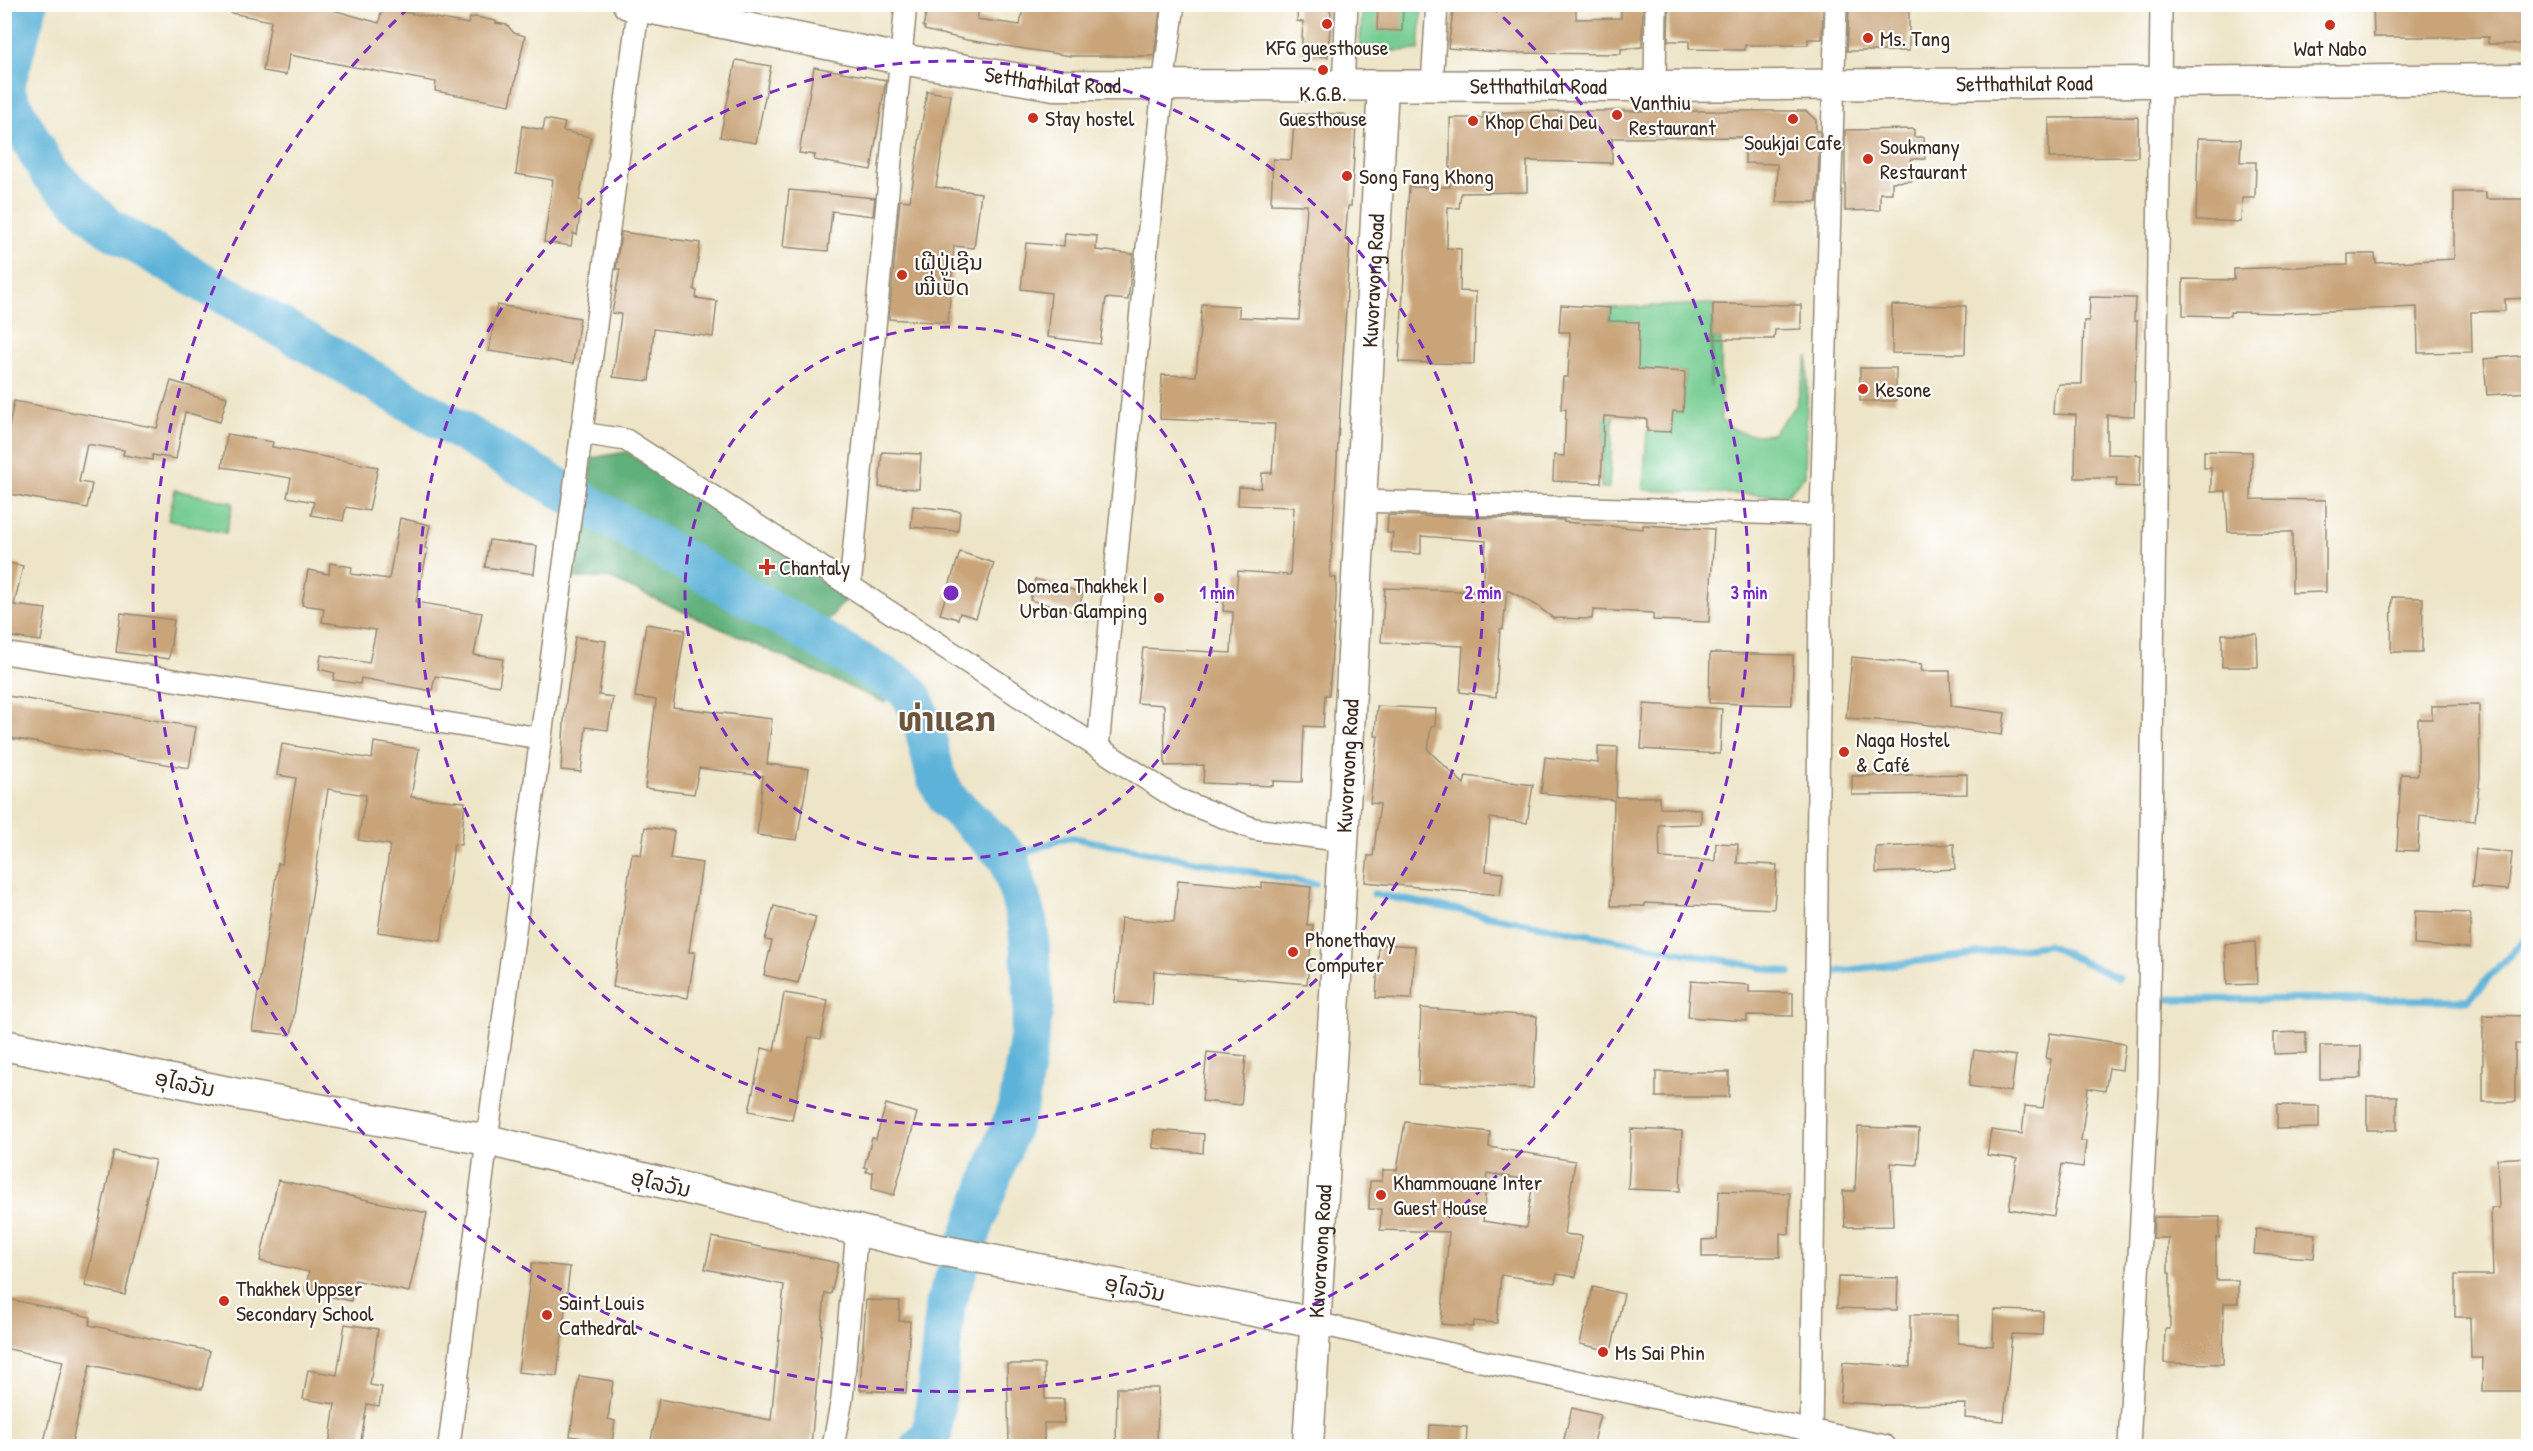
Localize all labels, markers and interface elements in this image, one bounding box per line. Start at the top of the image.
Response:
marker: KFG guesthouse [1320,17,1334,31]
marker: Wat Nabo [2323,18,2337,32]
place label: Ms. Tang [1880,23,1950,53]
marker: Ms. Tang [1861,31,1875,45]
place label: KFG guesthouse [1266,32,1389,62]
place label: Wat Nabo [2293,33,2367,63]
street label: Setthathilat Road [982,58,1121,100]
marker: K.G.B. Guesthouse [1316,63,1330,77]
street label: Setthathilat Road [1956,67,2093,99]
street label: Setthathilat Road [1470,71,1607,101]
place label: K.G.B. Guesthouse [1279,78,1367,133]
place label: Vanthiu Restaurant [1629,87,1716,142]
place label: Stay hostel [1045,103,1135,133]
place label: Khop Chai Deu [1485,106,1597,136]
marker: Vanthiu Restaurant [1610,108,1624,122]
marker: Stay hostel [1026,111,1040,125]
marker: Soukjai Cafe [1786,112,1800,126]
marker: Khop Chai Deu [1466,114,1480,128]
place label: Soukjai Cafe [1744,127,1842,157]
place label: Soukmany Restaurant [1880,131,1967,186]
marker: Soukmany Restaurant [1861,152,1875,166]
place label: Song Fang Khong [1359,161,1494,191]
marker: Song Fang Khong [1340,169,1354,183]
street label: Kuvoravong Road [1354,213,1391,348]
place label: ເຝີປູ່ເຊີນ ໝີ່ເປັດ [914,247,983,302]
marker: ເຝີປູ່ເຊີນ ໝີ່ເປັດ [895,268,909,282]
place label: Kesone [1875,374,1932,404]
marker: Kesone [1856,382,1870,396]
place label: Chantaly [779,552,850,582]
marker: Chantaly [760,560,774,574]
place label: Domea Thakhek | Urban Glamping [1017,570,1147,625]
text: 1 min [1199,580,1235,605]
text: 2 min [1465,580,1501,605]
text: 3 min [1731,580,1767,605]
centre of rings [941,583,961,603]
marker: Domea Thakhek | Urban Glamping [1152,591,1166,605]
district label: ທ່າແຂກ [898,696,996,742]
street label: Kuvoravong Road [1329,698,1366,834]
place label: Naga Hostel & Café [1856,724,1950,779]
marker: Naga Hostel & Café [1837,745,1851,759]
place label: Phonethavy Computer [1305,924,1396,979]
marker: Phonethavy Computer [1286,945,1300,959]
street label: ອຸໄລວັນ [152,1062,218,1104]
street label: ອຸໄລວັນ [628,1162,694,1204]
place label: Khammouane Inter Guest House [1393,1167,1543,1222]
street label: Kuvoravong Road [1301,1183,1339,1319]
marker: Khammouane Inter Guest House [1374,1188,1388,1202]
street label: ອຸໄລວັນ [1102,1267,1168,1309]
place label: Thakhek Uppser Secondary School [236,1273,374,1328]
place label: Saint Louis Cathedral [559,1287,644,1342]
marker: Thakhek Uppser Secondary School [217,1294,231,1308]
marker: Saint Louis Cathedral [540,1308,554,1322]
place label: Ms Sai Phin [1615,1337,1705,1367]
marker: Ms Sai Phin [1596,1345,1610,1359]

